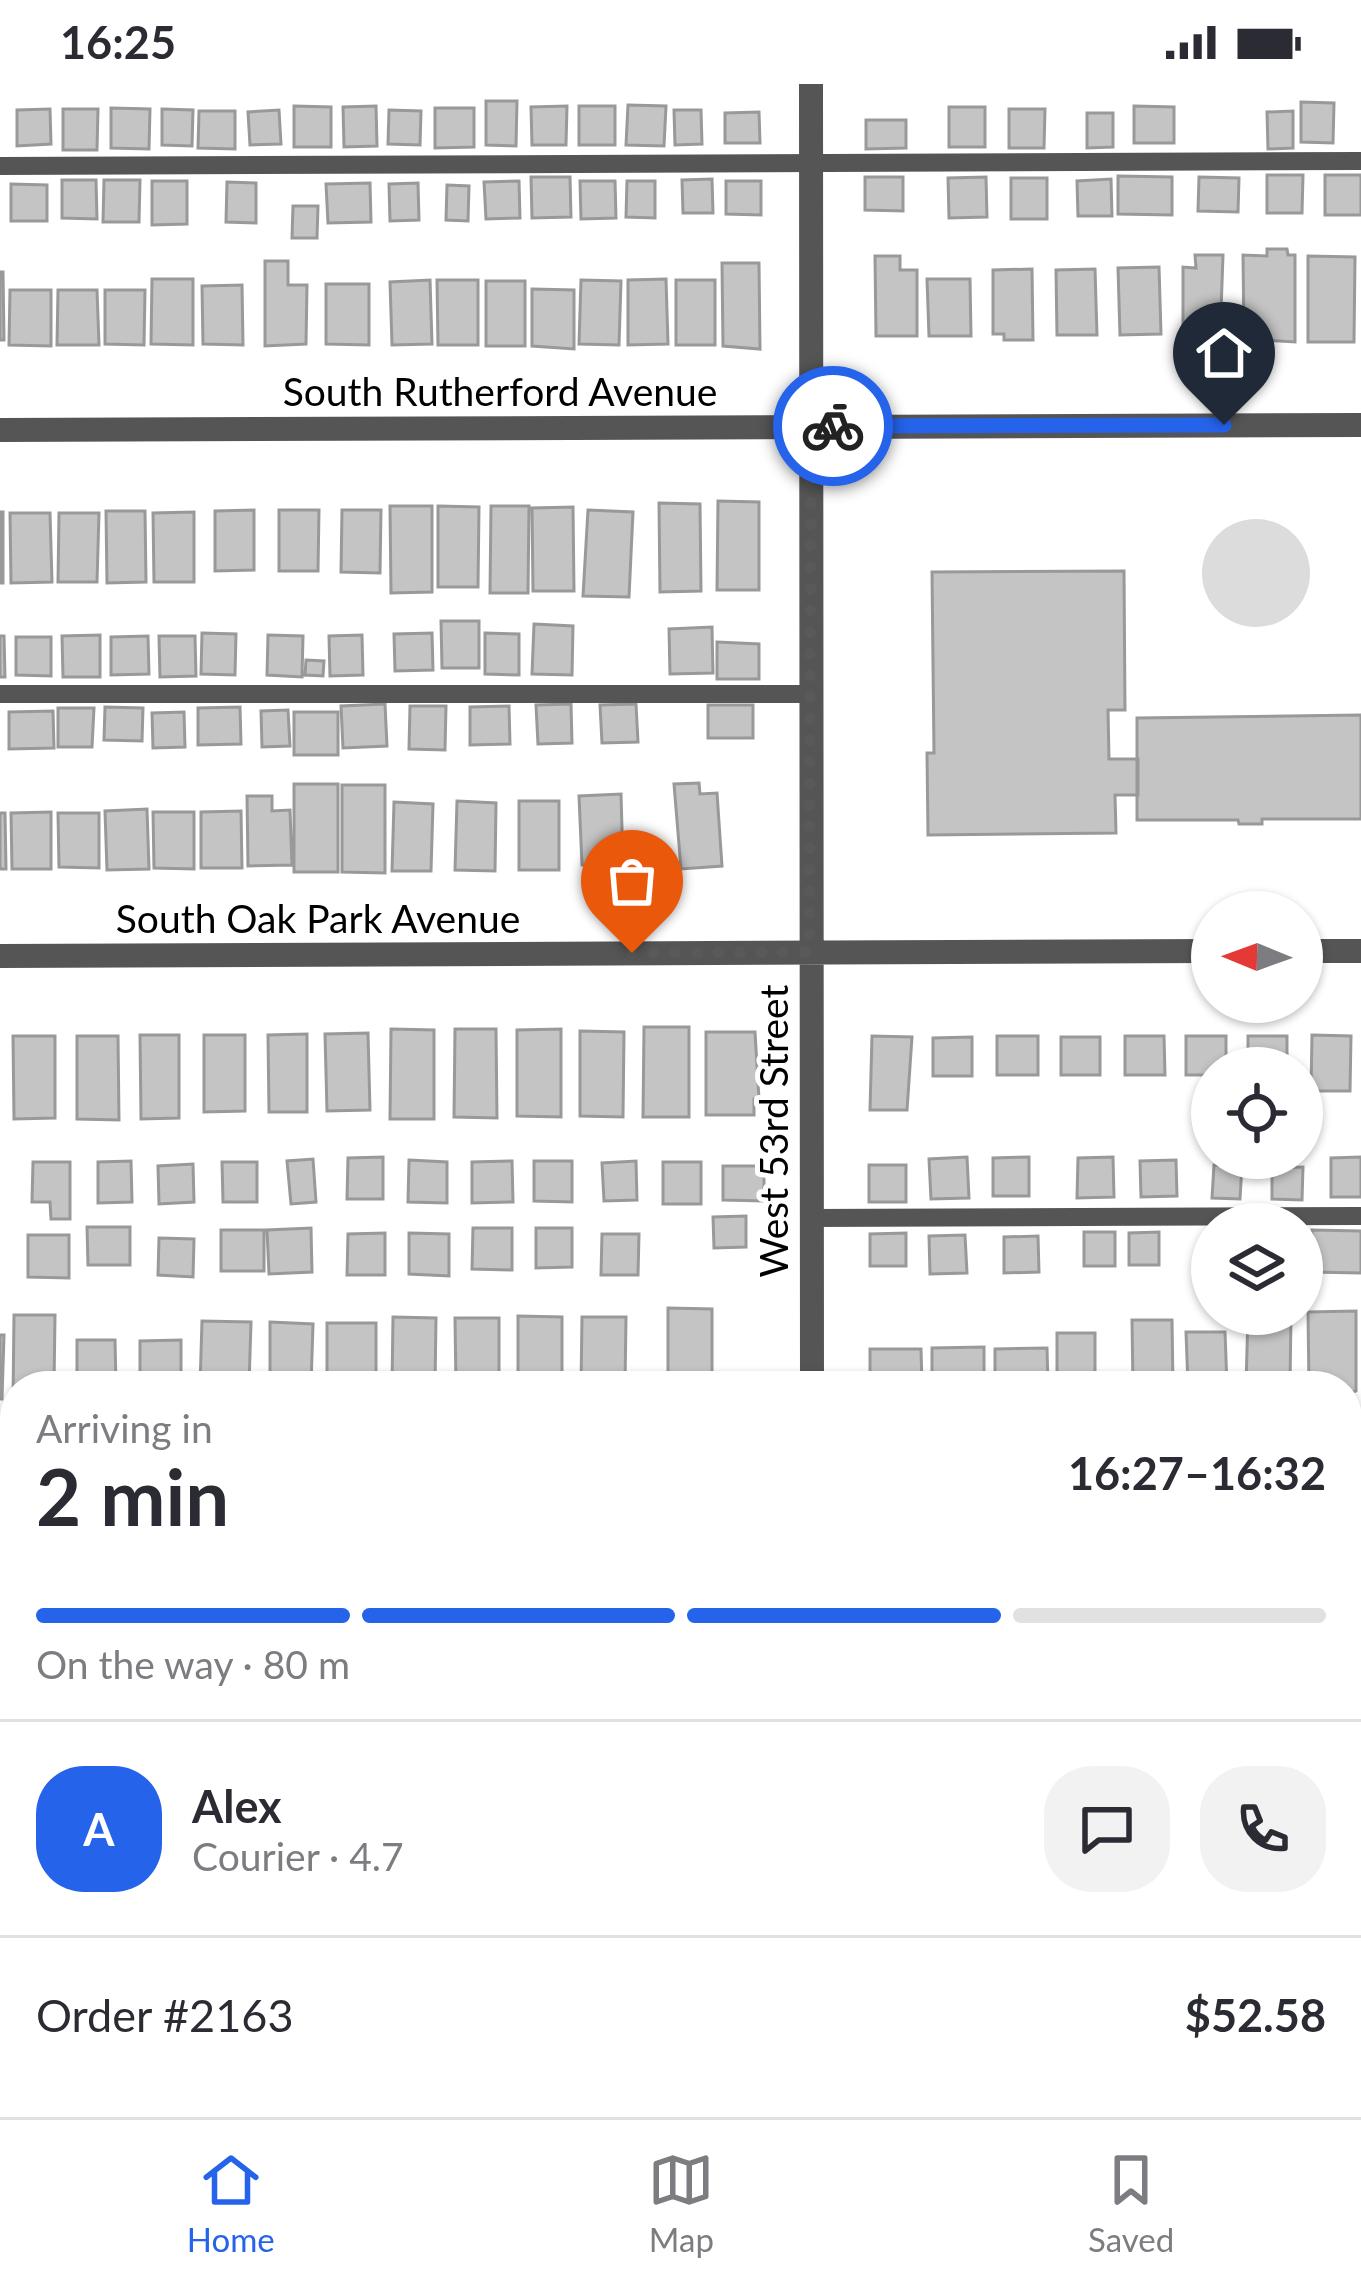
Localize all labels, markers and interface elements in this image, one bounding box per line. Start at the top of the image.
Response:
text: 16:25 [60,15,176,69]
pin [1173,302,1275,425]
icon: home [1191,320,1257,386]
courier [773,366,893,486]
street label: South Rutherford Avenue [283,368,717,414]
icon: bike [800,393,866,459]
pin [581,830,683,953]
icon: bag [599,848,665,914]
north arrow [1191,891,1323,1023]
map controls [1191,891,1323,1335]
street label: South Oak Park Avenue [116,895,520,941]
street label: West 53rd Street [750,985,796,1277]
button: locate [1191,1047,1323,1179]
button: layers [1191,1203,1323,1335]
text: Arriving in [36,1405,213,1451]
text: 16:27–16:32 [1068,1446,1326,1500]
text: 2 min [36,1449,229,1543]
text: On the way · 80 m [36,1641,350,1687]
button: chat [1044,1766,1170,1892]
button: phone [1200,1766,1326,1892]
text: Alex [192,1779,282,1833]
text: A [83,1802,115,1856]
text: Courier · 4.7 [192,1833,404,1879]
text: Order #2163 [36,1988,294,2042]
text: $52.58 [1185,1988,1326,2042]
tab: Home [187,2147,275,2259]
tab: Map [648,2147,714,2259]
tab: Saved [1088,2147,1174,2259]

